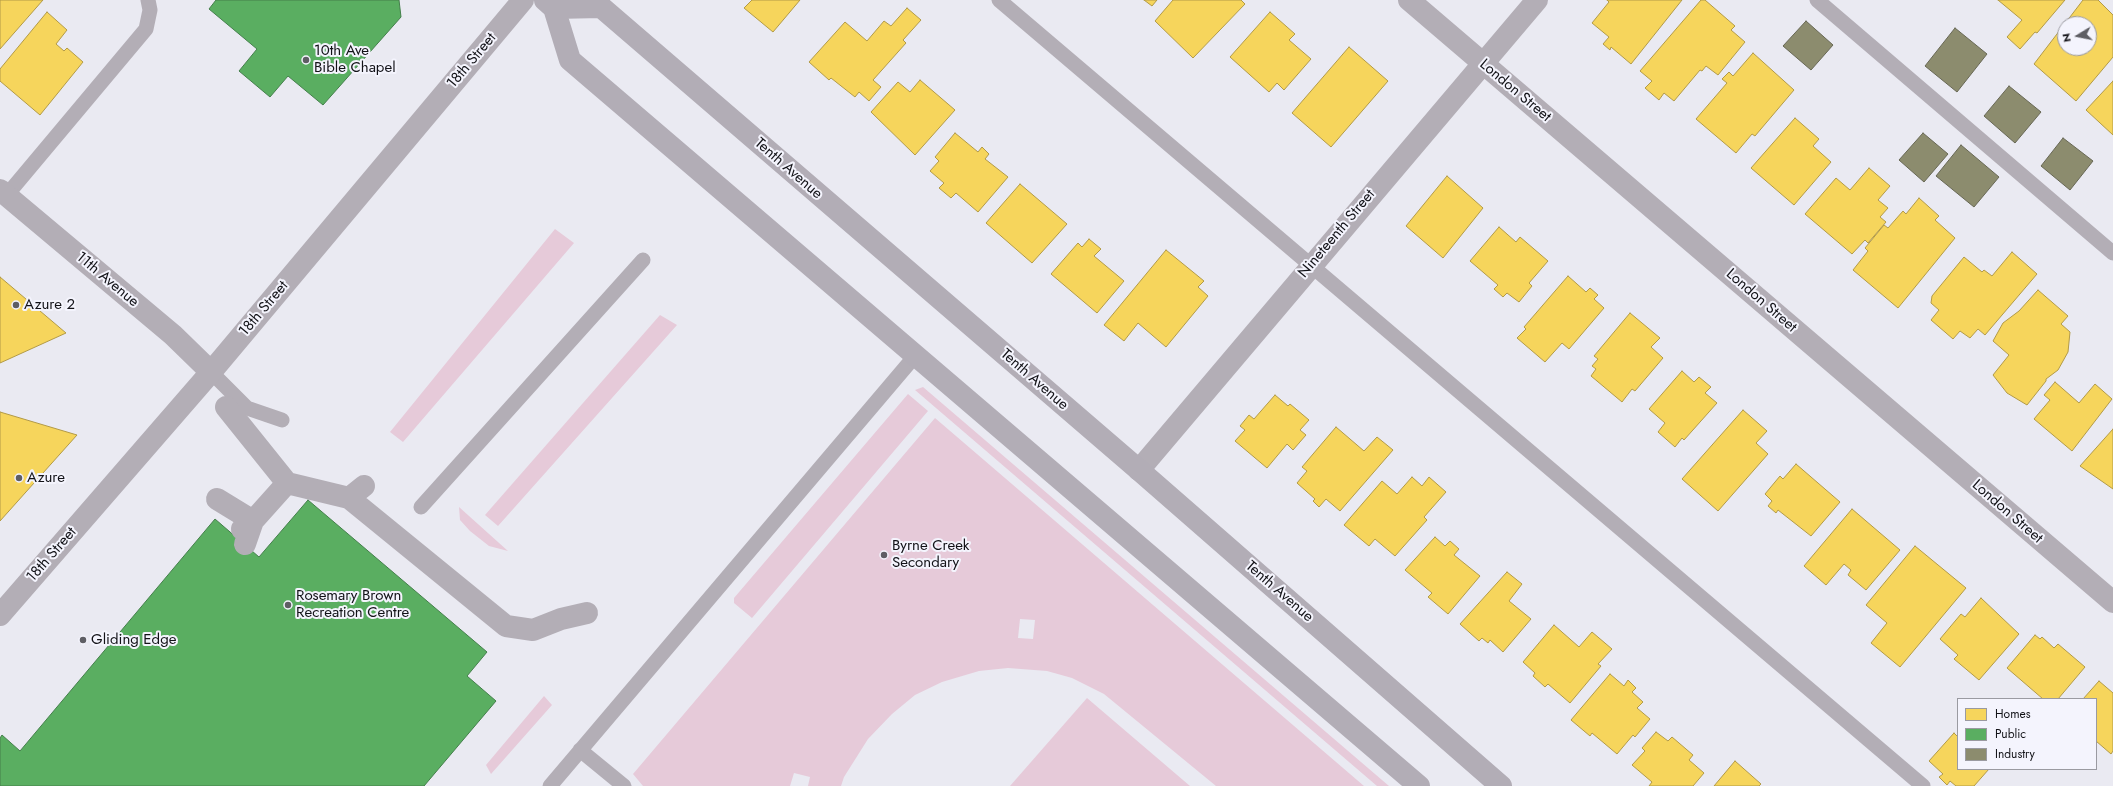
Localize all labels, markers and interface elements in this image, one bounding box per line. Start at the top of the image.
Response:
north arrow [2057,16,2097,56]
street label: 18th Street [444,30,500,92]
text: N [2058,32,2075,44]
place label: 10th Ave Bible Chapel [314,42,396,77]
marker: 10th Ave Bible Chapel [301,55,311,65]
street label: London Street [1476,56,1554,126]
street label: Tenth Avenue [750,135,826,203]
street label: Nineteenth Street [1295,186,1379,282]
street label: 11th Avenue [72,249,142,311]
street label: London Street [1722,265,1800,337]
street label: 18th Street [236,278,292,340]
place label: Azure 2 [24,296,75,314]
marker: Azure 2 [11,300,21,310]
street label: Tenth Avenue [996,346,1072,414]
place label: Azure [27,469,65,487]
marker: Azure [14,473,24,483]
street label: London Street [1968,476,2046,548]
street label: 18th Street [23,524,81,586]
place label: Byrne Creek Secondary [892,537,969,572]
marker: Byrne Creek Secondary [879,550,889,560]
street label: Tenth Avenue [1241,558,1317,626]
place label: Rosemary Brown Recreation Centre [296,587,409,622]
marker: Rosemary Brown Recreation Centre [283,600,293,610]
place label: Gliding Edge [91,631,176,649]
marker: Gliding Edge [78,635,88,645]
legend [1957,698,2097,770]
text: Homes [1995,705,2031,723]
text: Public [1995,725,2026,743]
text: Industry [1995,745,2035,763]

